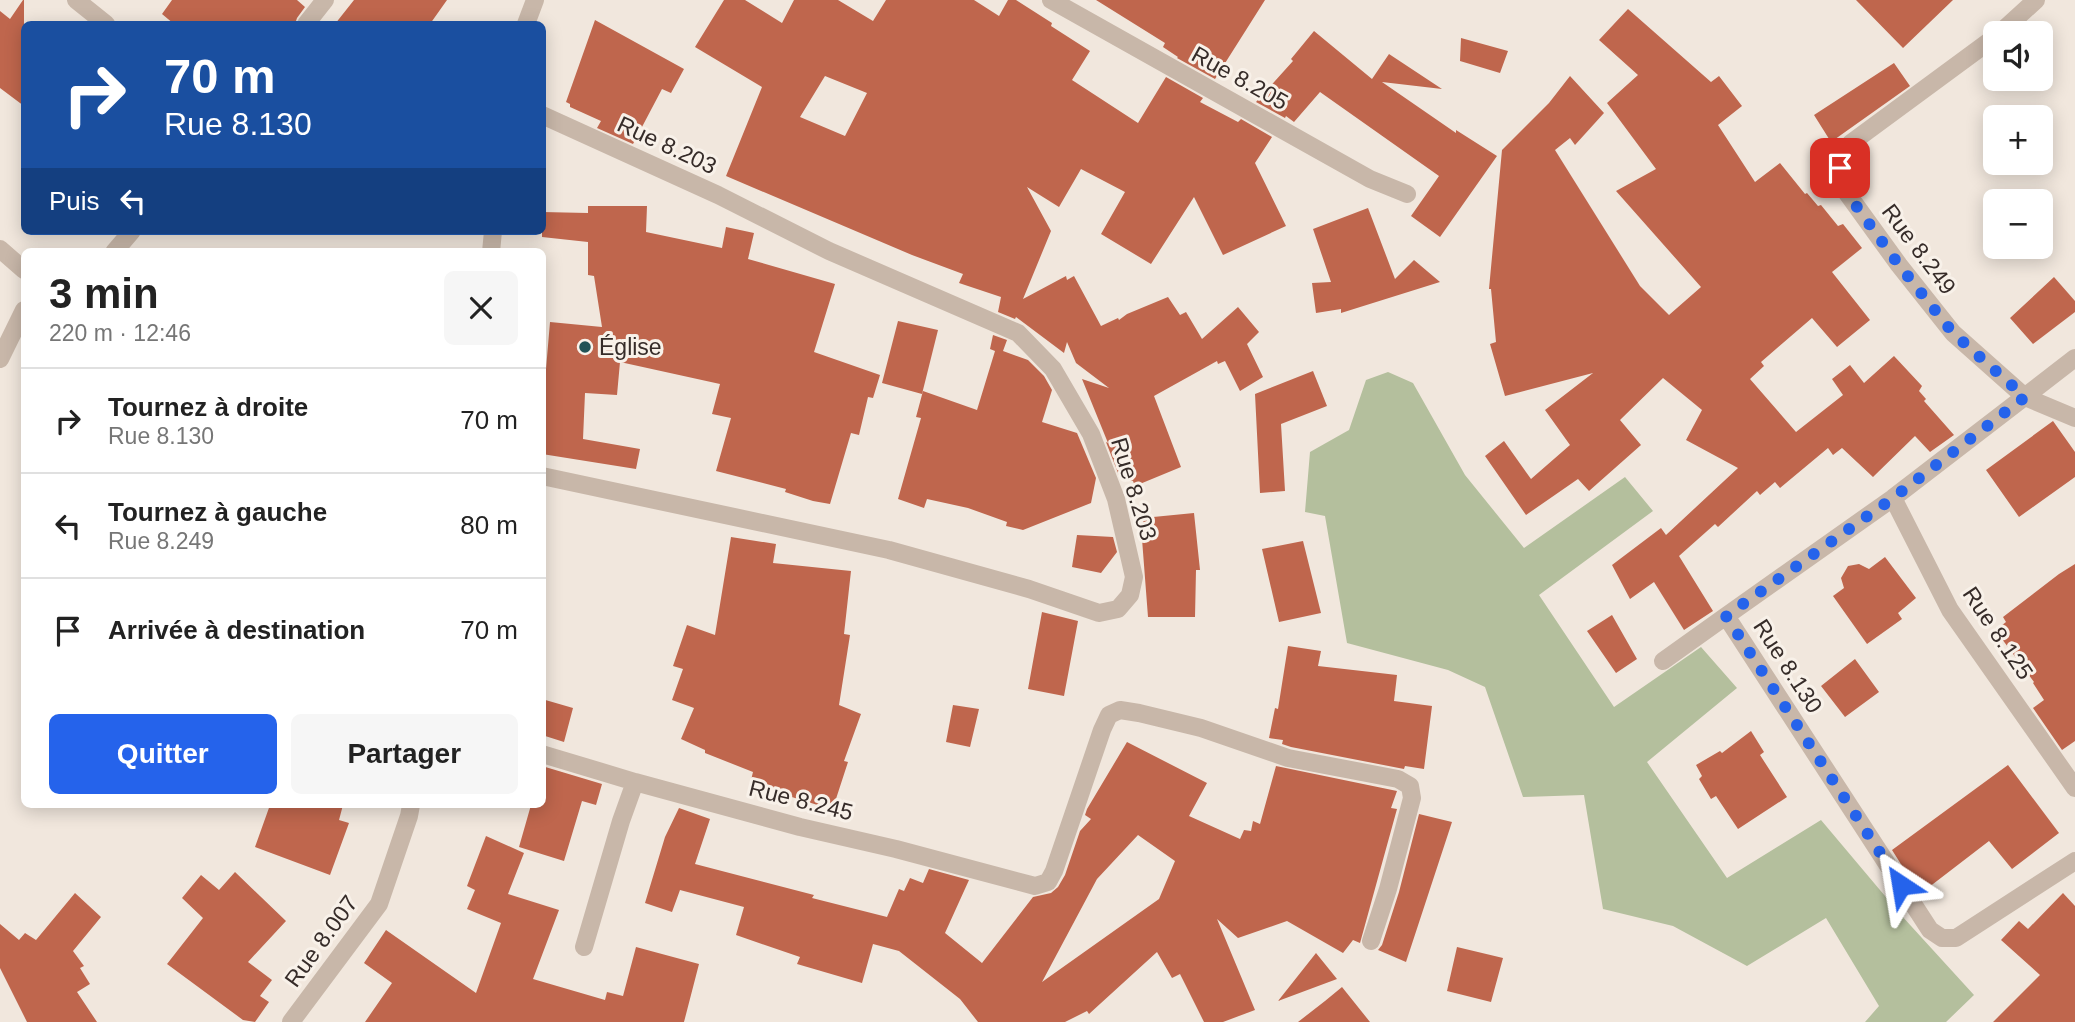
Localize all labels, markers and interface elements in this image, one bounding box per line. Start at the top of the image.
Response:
map controls [1983,21,2053,259]
button: sound [1983,21,2053,91]
street label: Rue 8.205 [1187,41,1293,115]
icon: right [49,49,140,140]
text: 70 m [164,49,276,103]
button: + [1983,105,2053,175]
text: Rue 8.130 [164,106,312,142]
street label: Rue 8.203 [613,111,721,179]
pin [1810,138,1870,198]
icon: arrive [1821,149,1859,187]
icon: left [114,182,152,220]
text: Puis [49,186,100,216]
button: − [1983,189,2053,259]
street label: Rue 8.249 [1877,199,1961,299]
text: 3 min [49,270,159,317]
button: close [444,271,518,345]
text: 220 m · 12:46 [49,320,191,346]
place label: Église [599,334,662,360]
marker: Église [577,339,593,355]
text: Tournez à droite [108,392,308,422]
icon: right [49,402,87,440]
text: 70 m [460,405,518,435]
text: Rue 8.130 [108,423,214,449]
street label: Rue 8.203 [1106,434,1162,544]
text: Tournez à gauche [108,497,327,527]
icon: left [49,507,87,545]
text: 80 m [460,510,518,540]
text: Rue 8.249 [108,528,214,554]
street label: Rue 8.125 [1958,582,2038,684]
icon: arrive [49,612,87,650]
street label: Rue 8.130 [1748,614,1828,718]
text: Arrivée à destination [108,615,365,645]
text: 70 m [460,615,518,645]
button: Quitter [49,714,277,794]
button: Partager [291,714,518,794]
street label: Rue 8.245 [746,775,856,825]
position arrow [1864,848,1938,922]
street label: Rue 8.007 [279,890,363,992]

